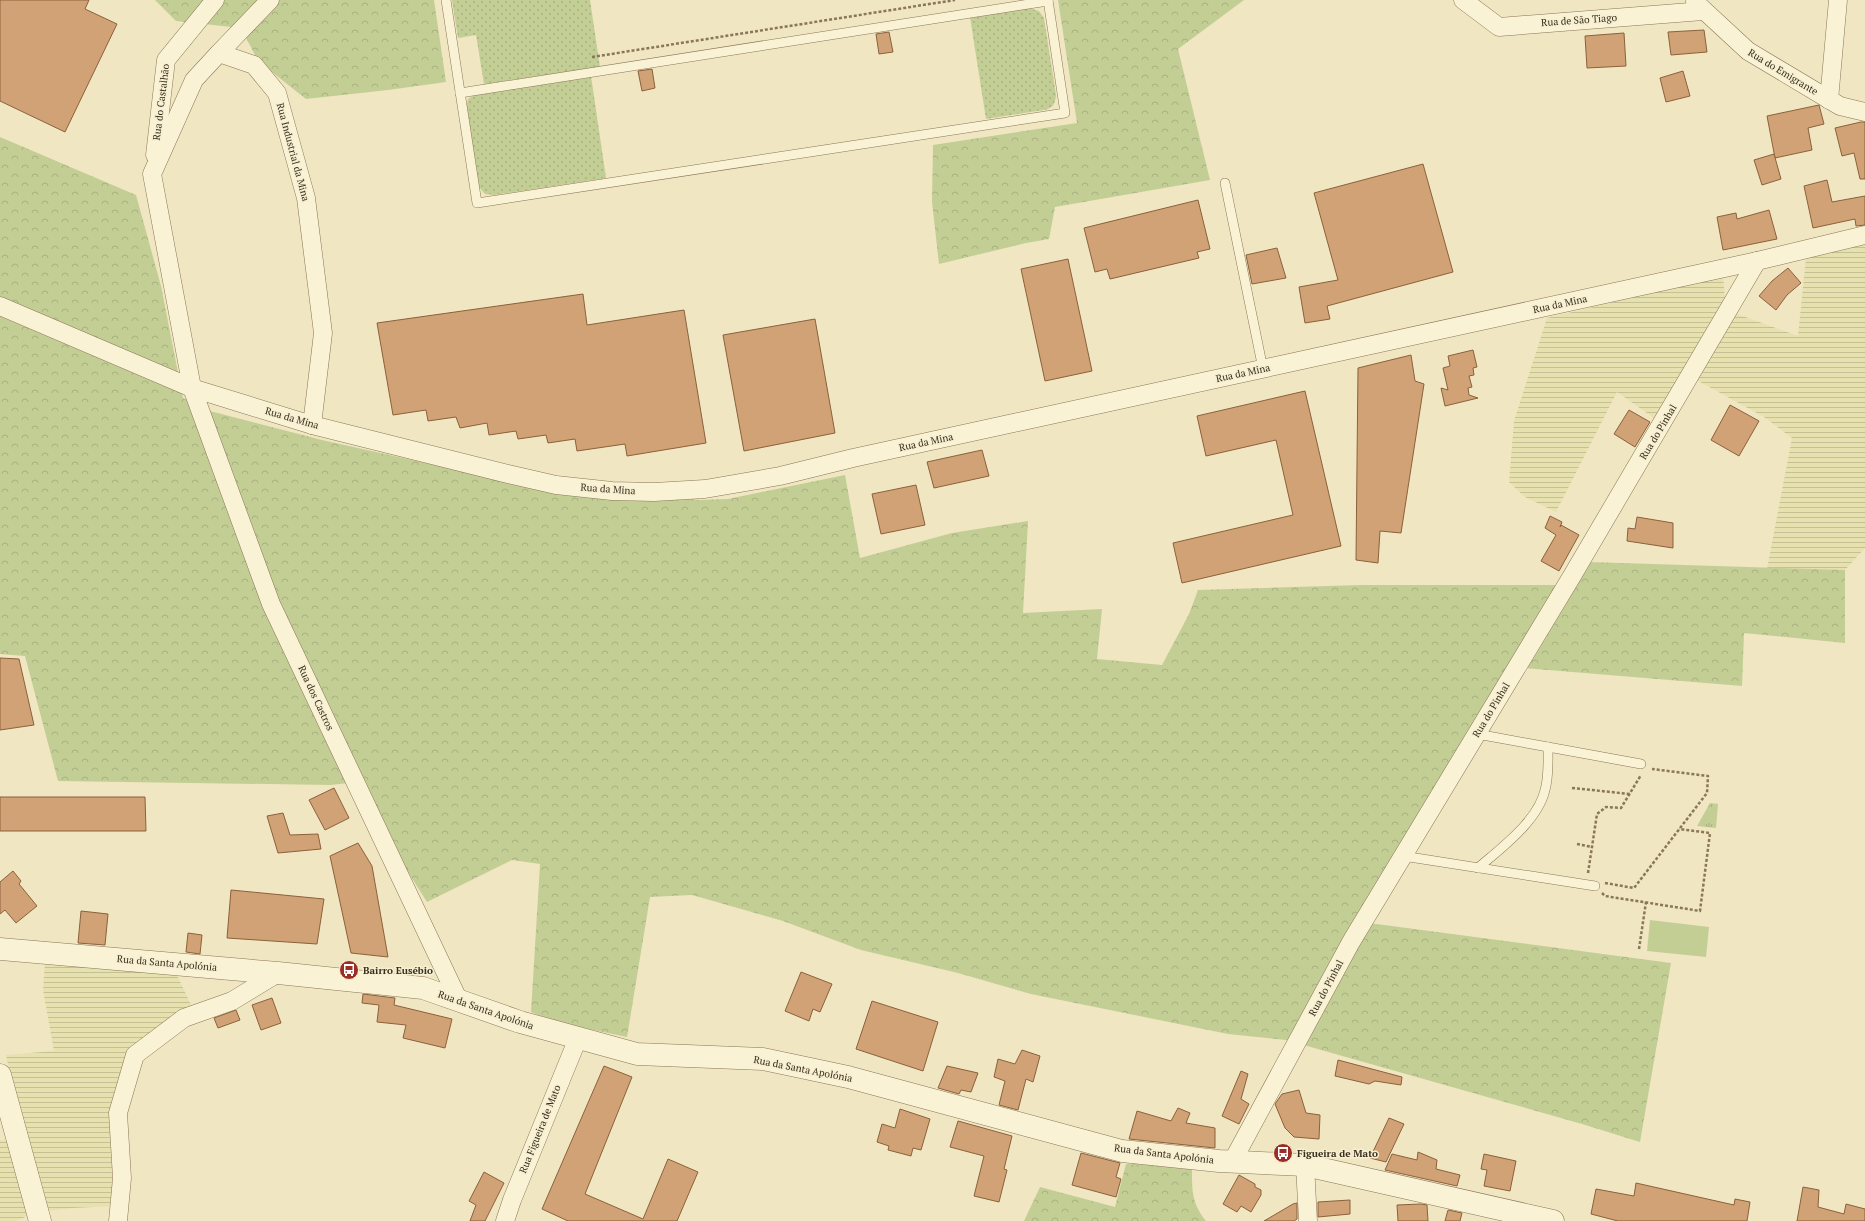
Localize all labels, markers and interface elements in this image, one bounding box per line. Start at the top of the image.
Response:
street label: Rua de São Tiago [1541,11,1618,29]
street label: Rua do Emigrante [1746,46,1820,98]
street label: Rua do Castalhão [150,62,172,141]
street label: Rua Industrial da Mina [274,101,312,203]
street label: Rua da Mina [1532,292,1588,316]
street label: Rua da Mina [1215,361,1271,385]
street label: Rua do Pinhal [1636,402,1680,462]
street label: Rua da Mina [264,404,320,432]
street label: Rua da Mina [898,430,954,454]
street label: Rua da Mina [580,481,636,497]
street label: Rua dos Castros [295,663,337,733]
street label: Rua do Pinhal [1469,680,1513,740]
street label: Rua da Santa Apolónia [116,952,218,974]
street label: Rua do Pinhal [1306,958,1346,1018]
bus stop icon: Bairro Eusébio [338,959,360,981]
place label: Bairro Eusébio [363,964,433,977]
street label: Rua da Santa Apolónia [436,987,536,1033]
street label: Rua da Santa Apolónia [752,1053,854,1085]
street label: Rua Figueira de Mato [516,1082,564,1175]
street label: Rua da Santa Apolónia [1113,1141,1215,1167]
bus stop icon: Figueira de Mato [1272,1142,1294,1164]
place label: Figueira de Mato [1297,1147,1378,1160]

